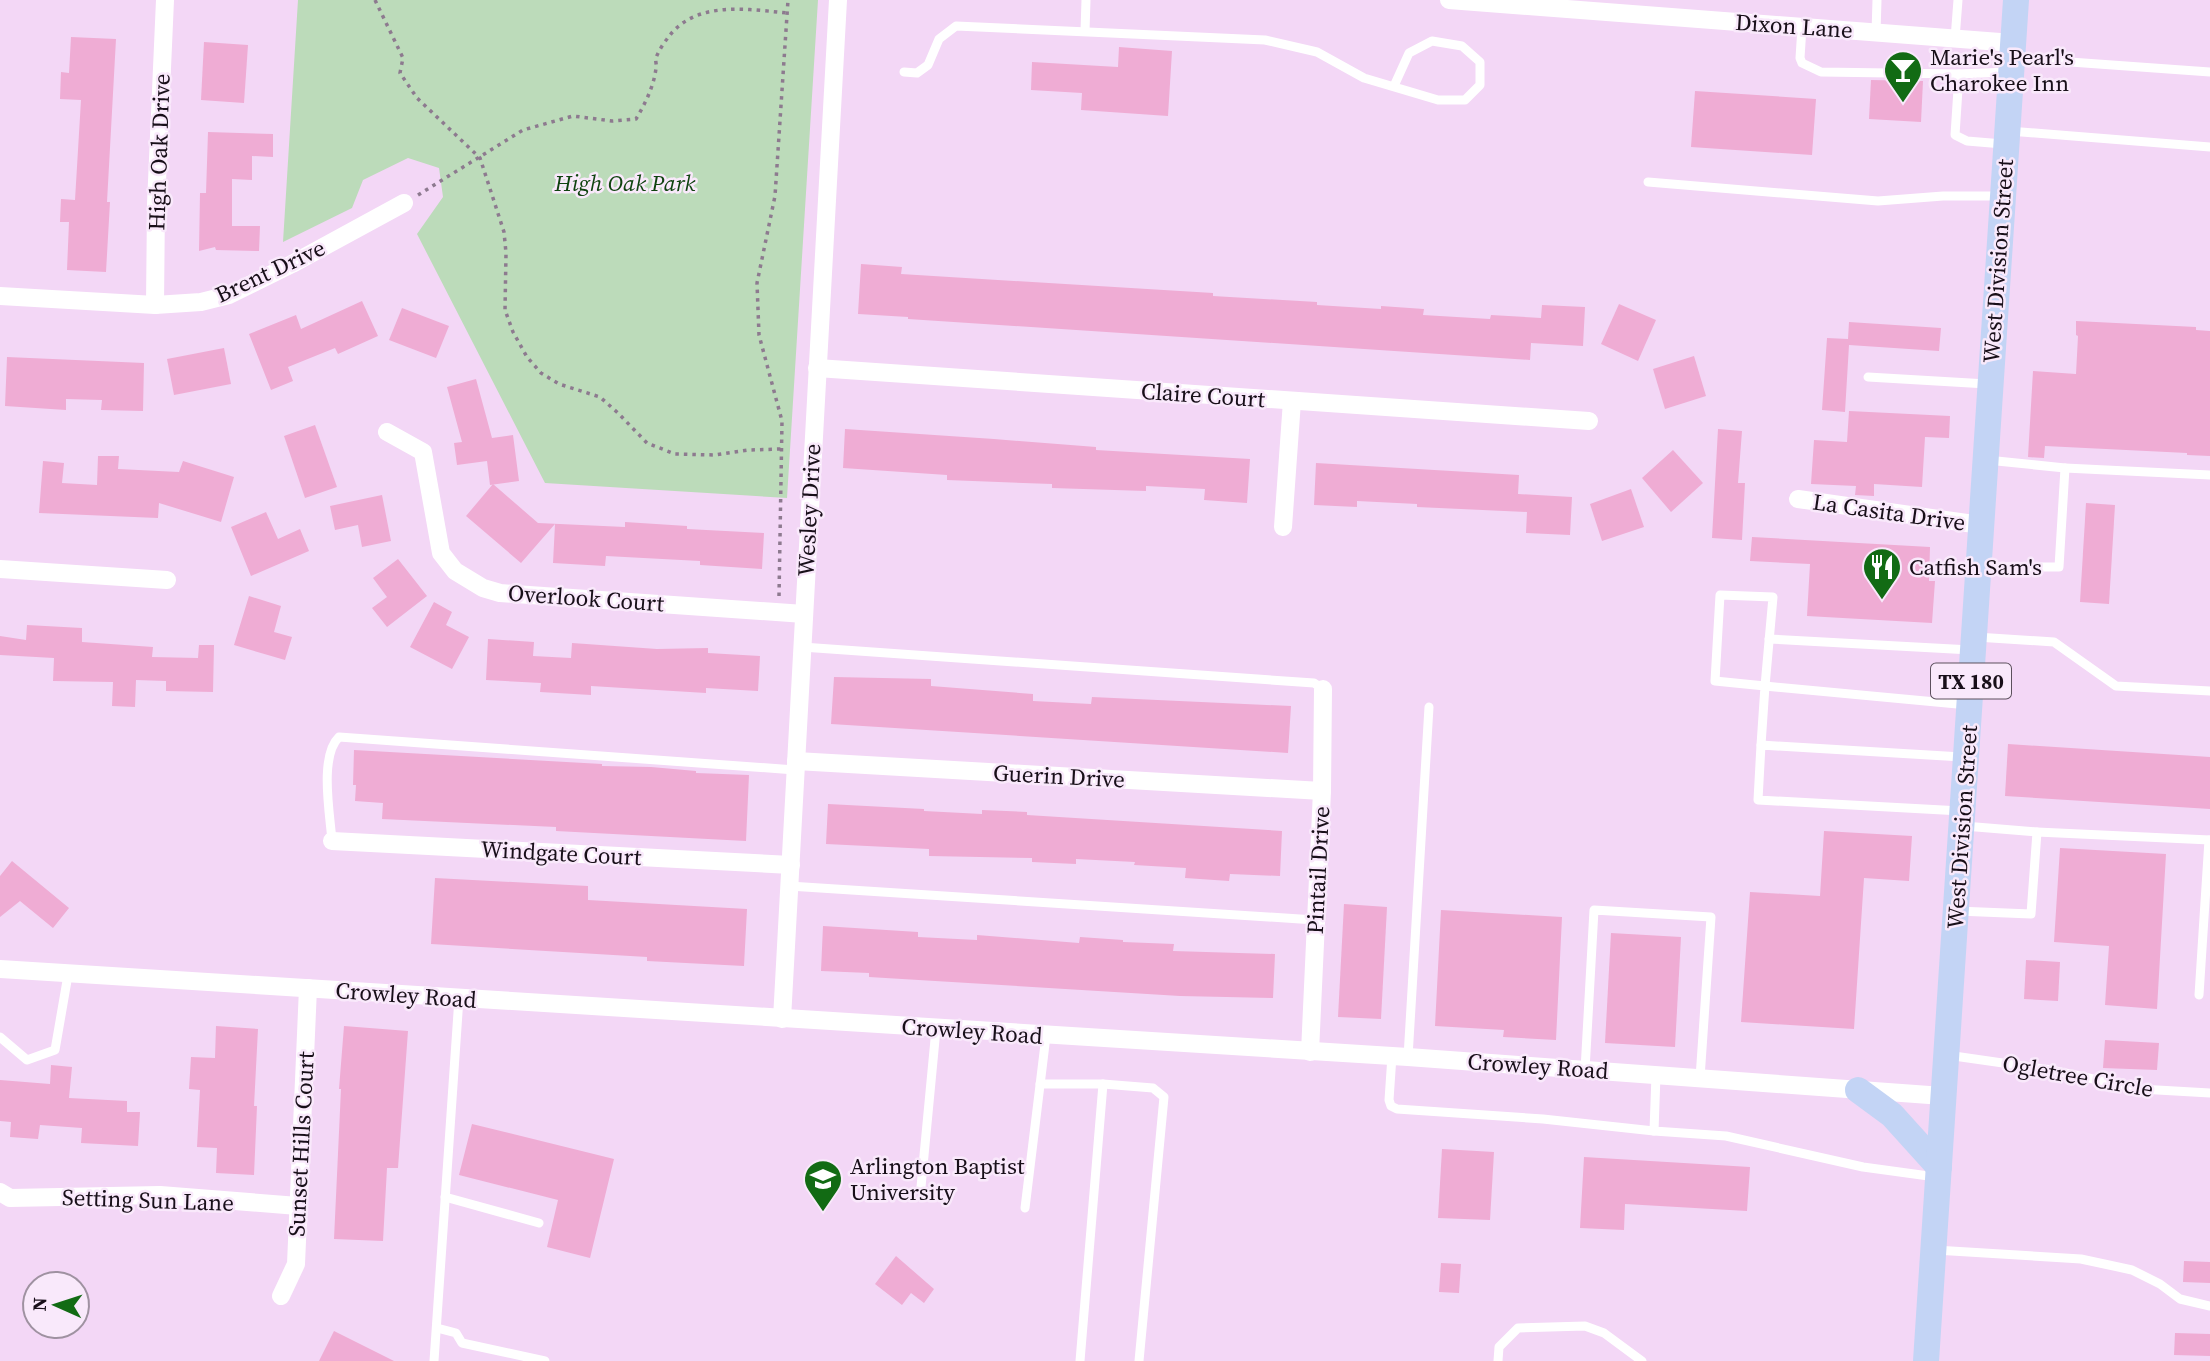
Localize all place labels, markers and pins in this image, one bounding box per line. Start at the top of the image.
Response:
place label: Marie's Pearl's Charokee Inn [1930,41,2074,99]
bar icon: Marie's Pearl's Charokee Inn [1882,49,1924,104]
restaurant icon: Catfish Sam's [1861,546,1903,601]
place label: Catfish Sam's [1909,551,2042,583]
place label: Arlington Baptist University [850,1150,1025,1208]
school or university icon: Arlington Baptist University [802,1158,844,1213]

